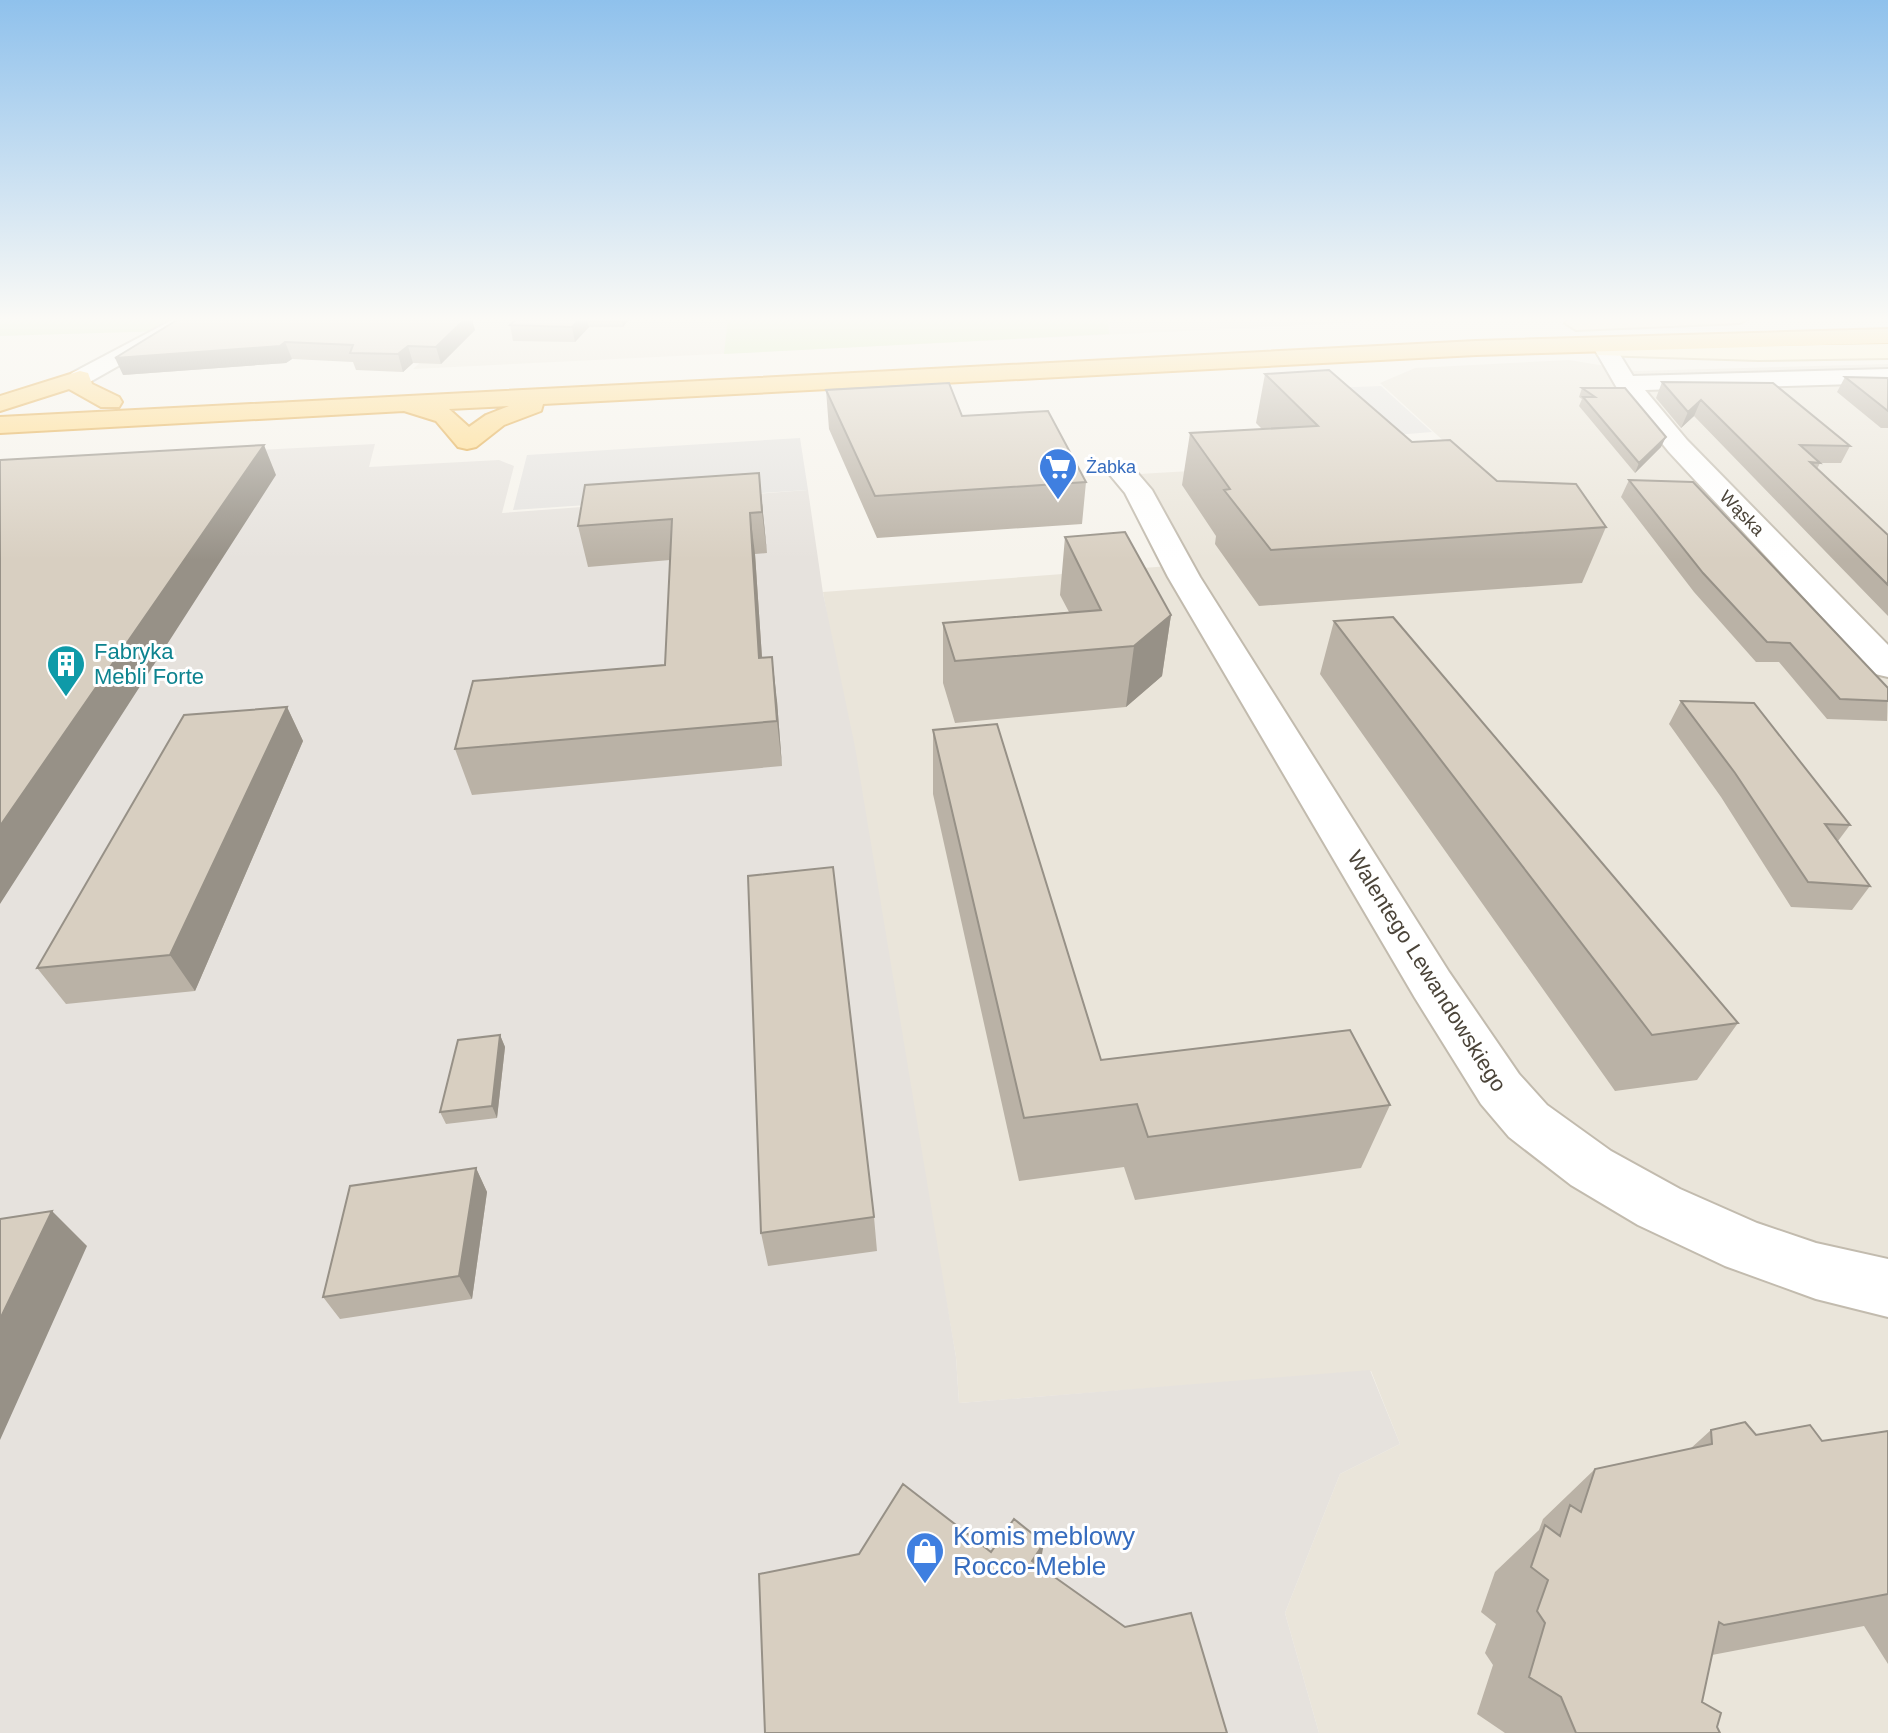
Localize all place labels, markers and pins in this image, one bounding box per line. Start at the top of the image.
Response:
supermarket icon: Żabka [1037,446,1079,501]
place label: Żabka [1086,457,1137,477]
place label: Fabryka Mebli Forte [94,639,204,689]
building icon: Fabryka Mebli Forte [45,643,87,698]
place label: Komis meblowy Rocco-Meble [953,1521,1135,1581]
shop icon: Komis meblowy Rocco-Meble [904,1530,946,1585]

